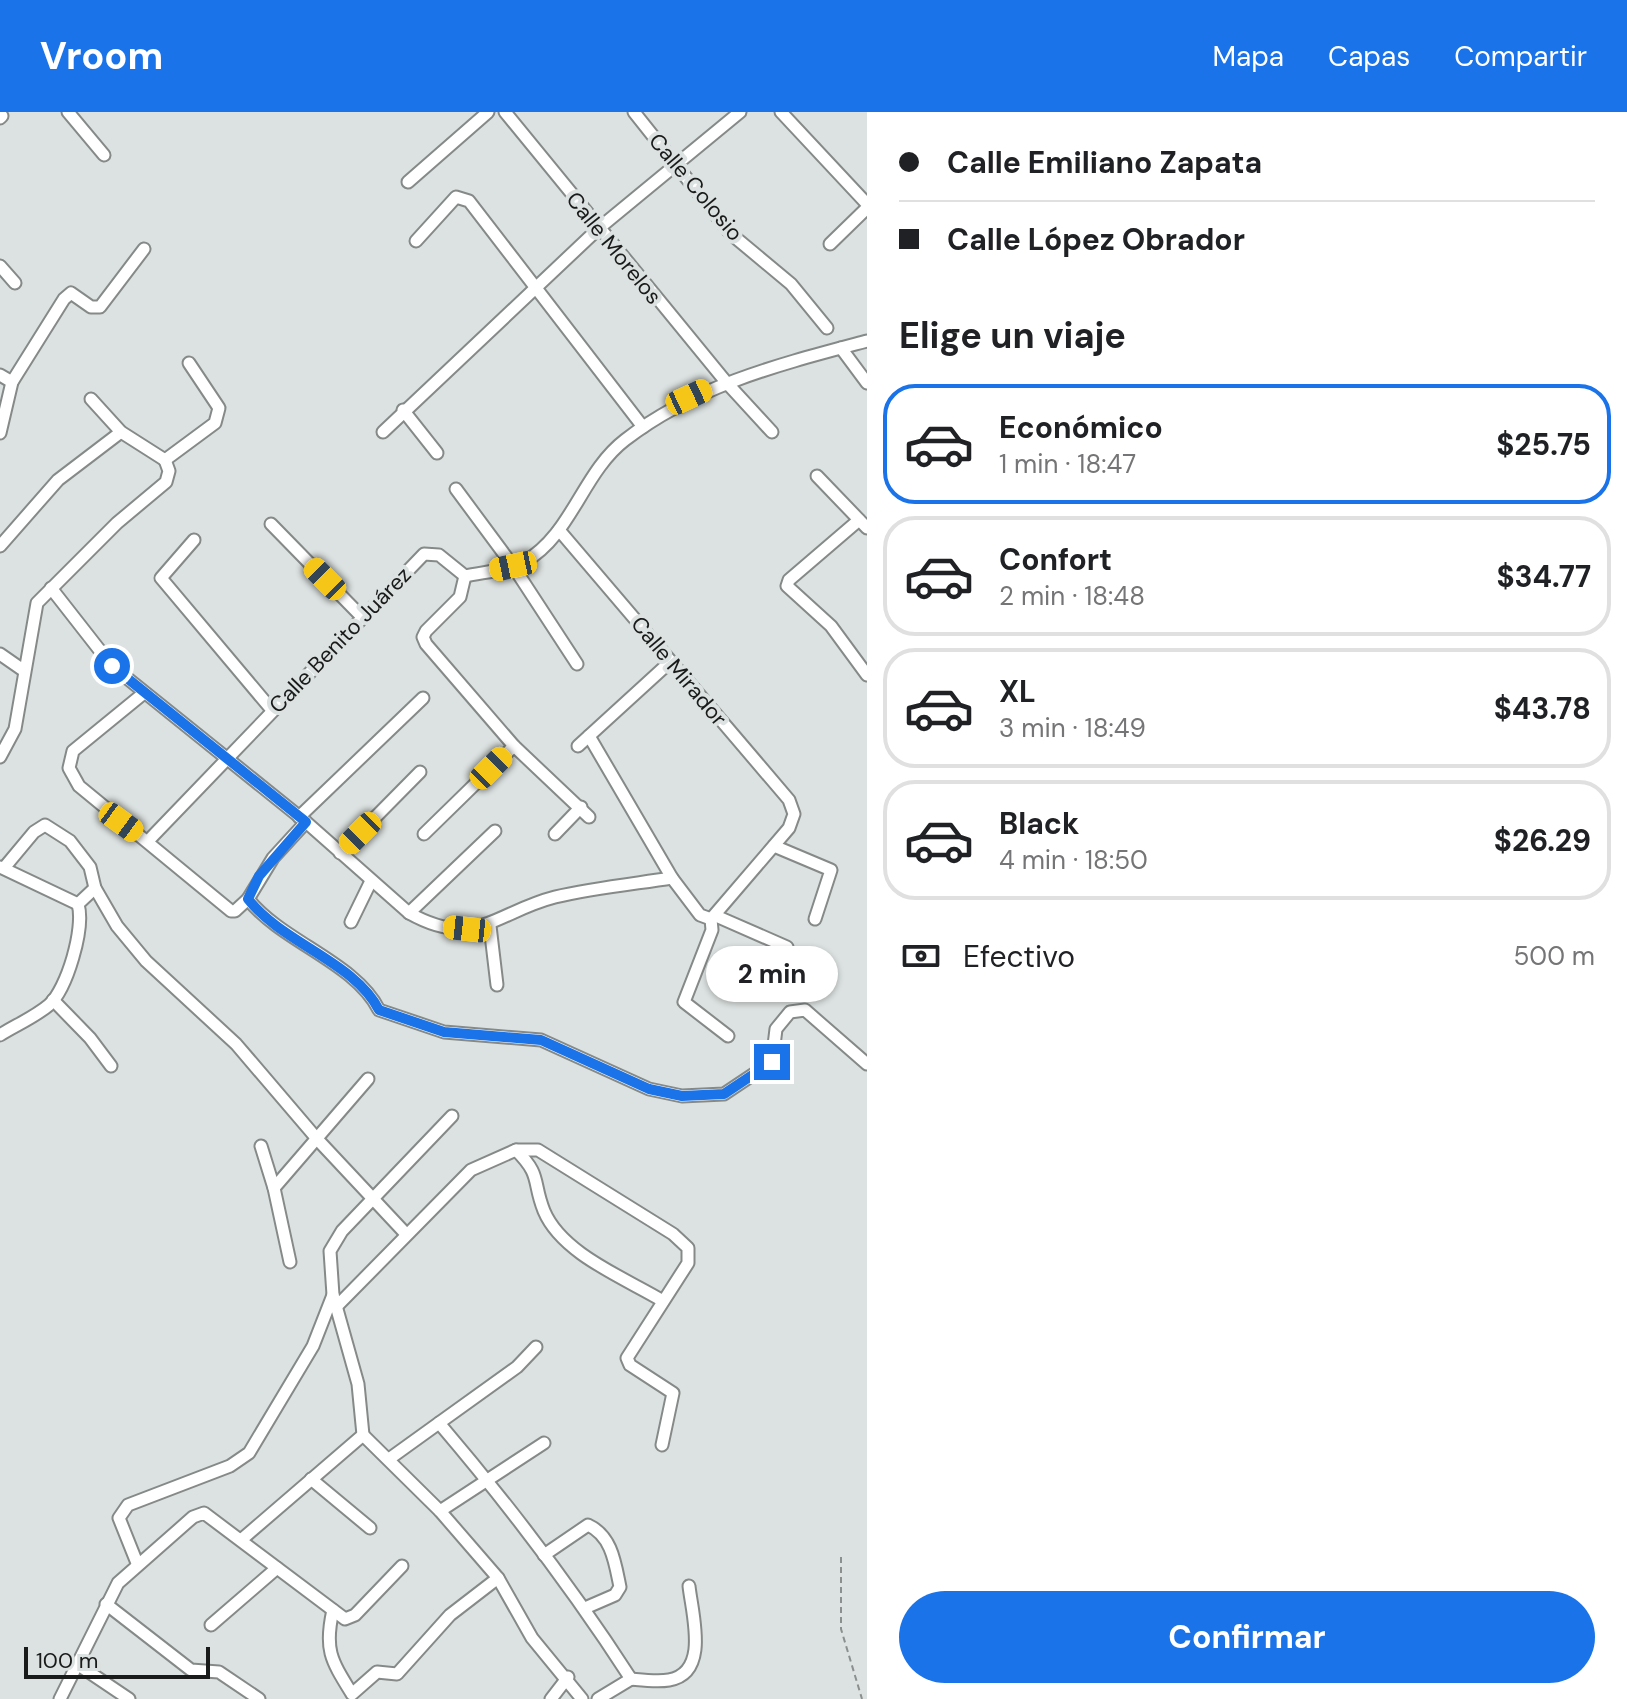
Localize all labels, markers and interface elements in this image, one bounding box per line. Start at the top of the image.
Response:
text: Vroom [40,31,163,81]
text: Mapa [1213,38,1284,75]
text: Capas [1328,38,1410,75]
text: Compartir [1454,38,1587,75]
street label: Calle Colosio [642,127,750,247]
text: Calle Emiliano Zapata [947,143,1262,182]
street label: Calle Morelos [560,186,668,310]
text: Calle López Obrador [947,220,1245,259]
text: Elige un viaje [899,312,1126,359]
car [662,376,716,418]
icon: car [903,408,975,480]
text: Económico [999,408,1163,447]
text: $25.75 [1496,425,1591,464]
text: 1 min · 18:47 [999,447,1136,481]
icon: car [903,540,975,612]
text: Confort [999,540,1112,579]
car [487,549,539,583]
car [300,554,350,604]
text: $34.77 [1496,557,1591,596]
street label: Calle Benito Juárez [263,561,417,719]
text: 2 min · 18:48 [999,579,1145,613]
street label: Calle Mirador [625,610,733,732]
route start [94,648,130,684]
icon: car [903,672,975,744]
text: XL [999,672,1036,711]
text: $43.78 [1494,689,1591,728]
text: 3 min · 18:49 [999,711,1146,745]
car [466,743,516,793]
car [95,798,147,846]
icon: car [903,804,975,876]
text: Black [999,804,1079,843]
car [335,808,385,858]
text: $26.29 [1494,821,1591,860]
text: 4 min · 18:50 [999,843,1148,877]
car [442,915,492,943]
icon: cash [899,934,943,978]
text: Efectivo [963,937,1075,976]
text: 500 m [1513,939,1595,973]
callout: 2 min [706,946,838,1002]
text: 2 min [738,957,806,991]
route end [754,1044,790,1080]
button: Confirmar [899,1591,1595,1683]
scale bar [24,1643,210,1679]
text: 100 m [36,1646,98,1675]

